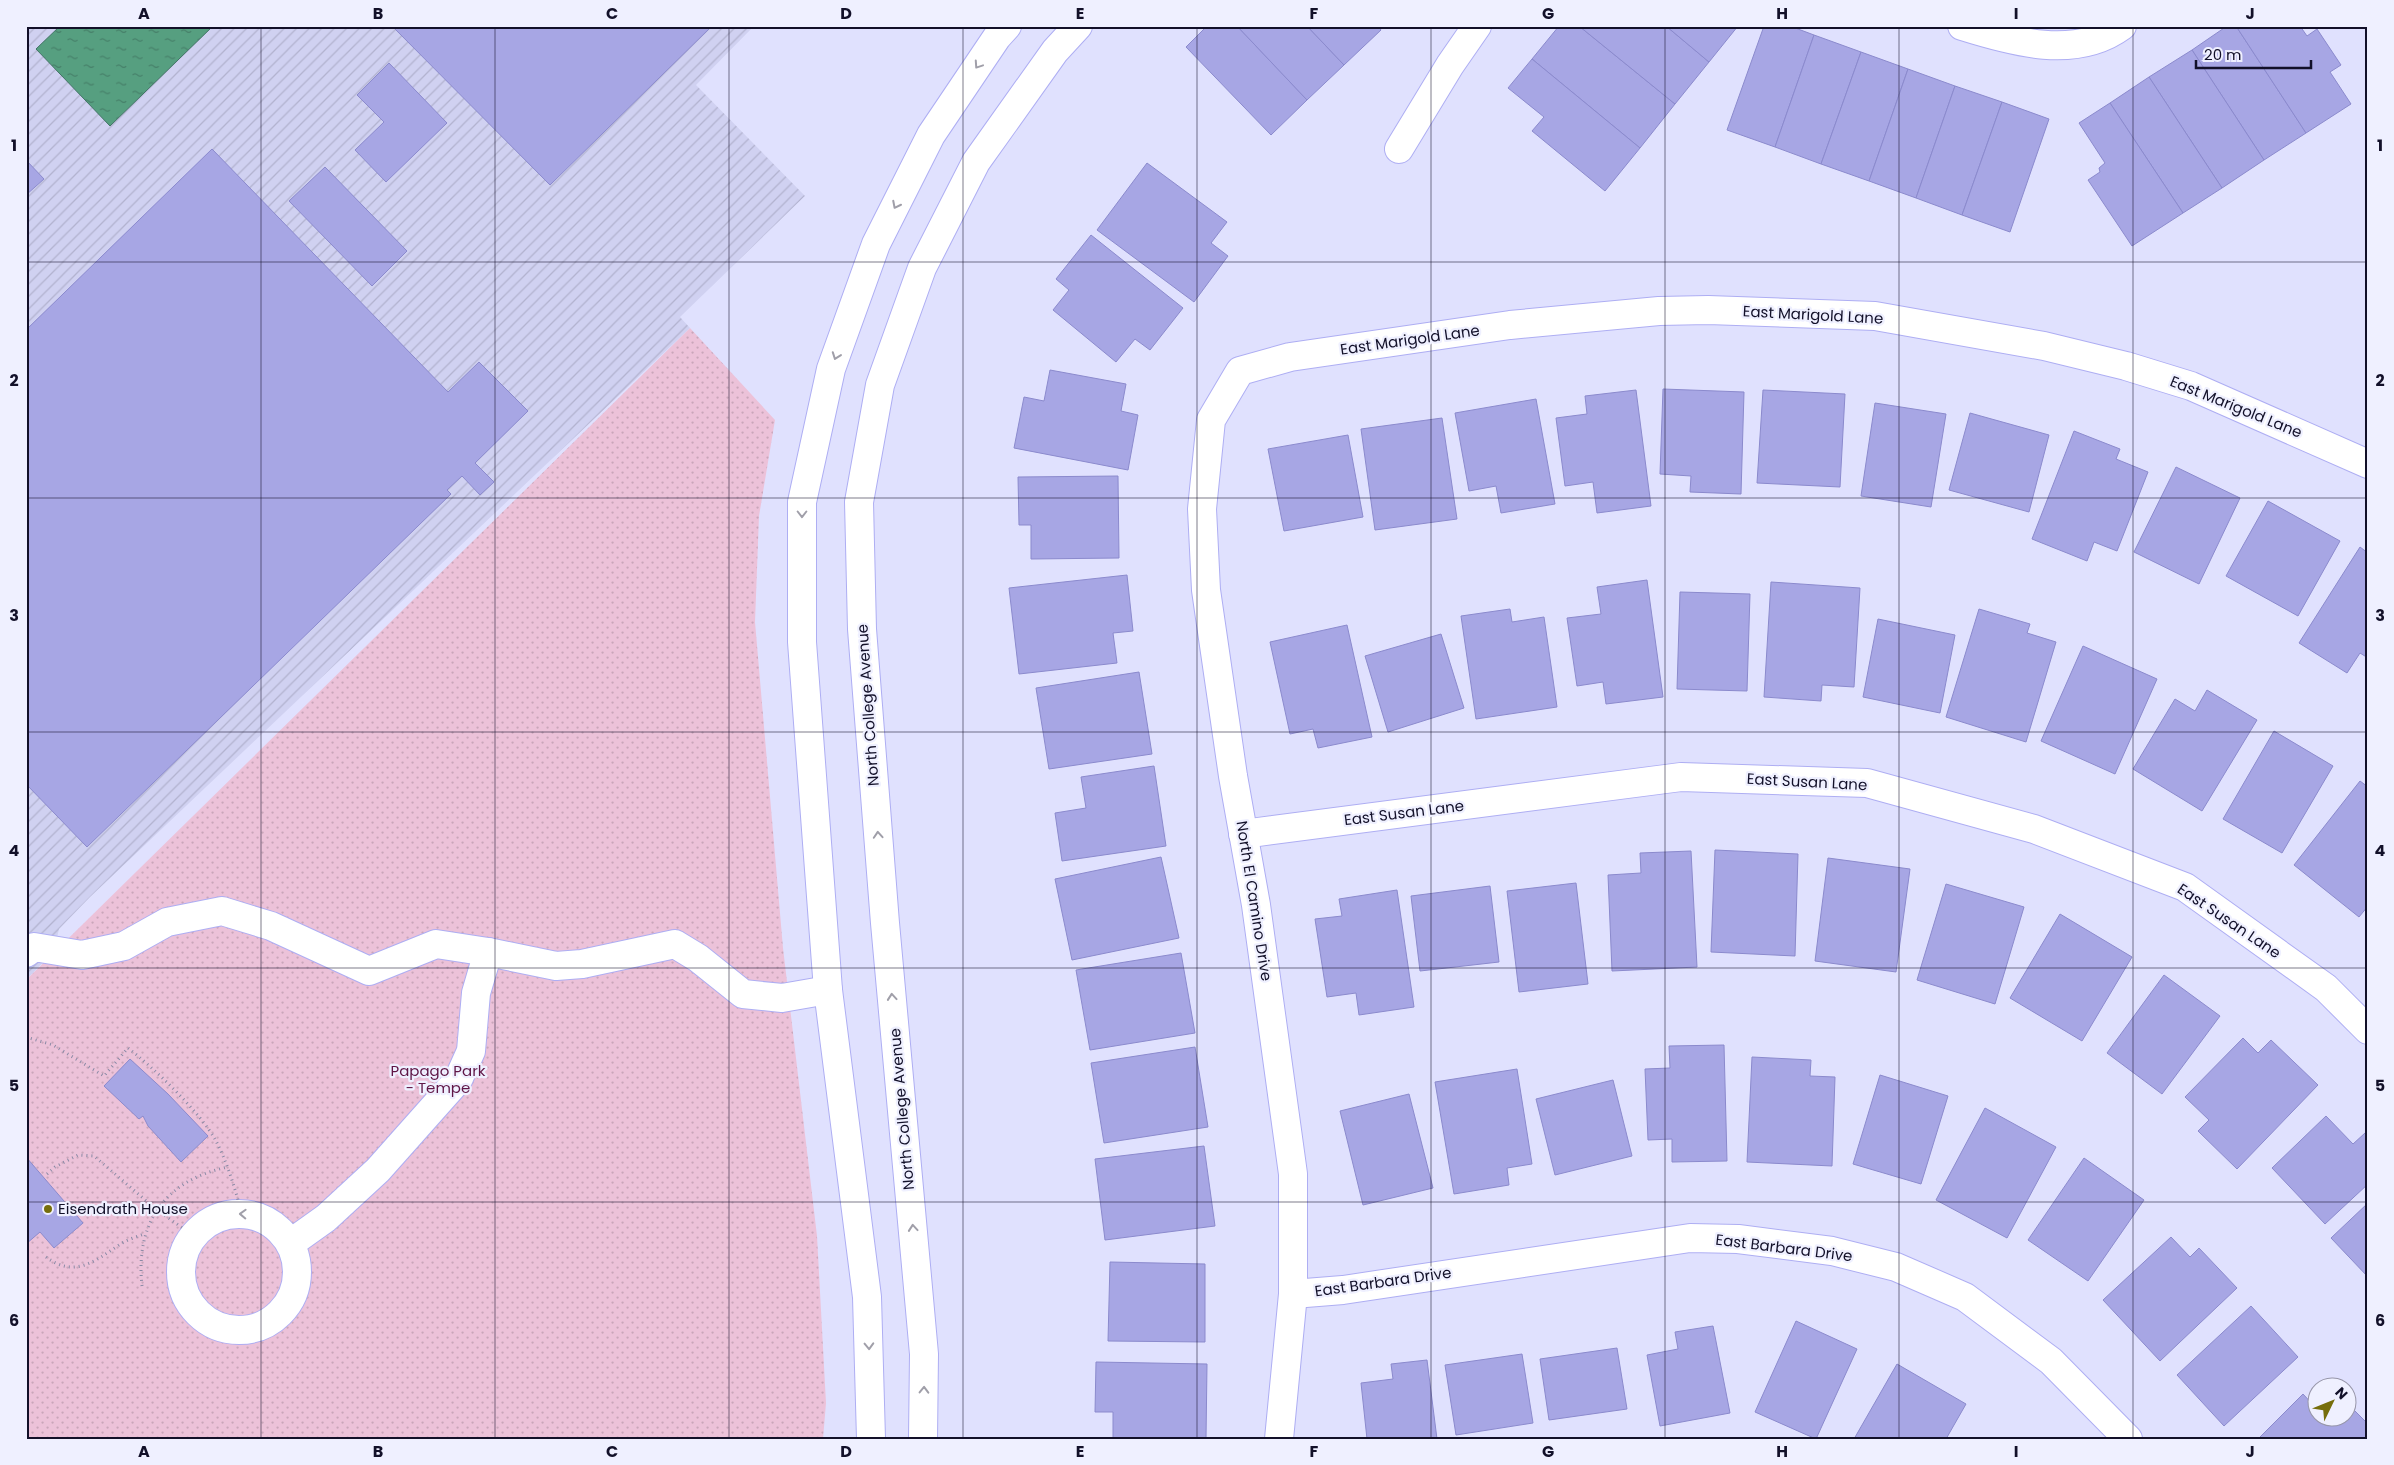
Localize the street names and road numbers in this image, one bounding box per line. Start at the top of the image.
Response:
street label: East Marigold Lane [1742,300,1884,329]
street label: East Marigold Lane [1339,319,1481,360]
street label: East Marigold Lane [2167,370,2305,443]
street label: North College Avenue [851,623,884,787]
street label: East Susan Lane [1746,768,1868,795]
street label: East Susan Lane [1343,795,1465,830]
street label: North El Camino Drive [1231,819,1278,983]
street label: East Susan Lane [2173,878,2285,963]
street label: North College Avenue [884,1027,919,1191]
street label: East Barbara Drive [1714,1229,1854,1266]
street label: East Barbara Drive [1313,1262,1453,1301]

